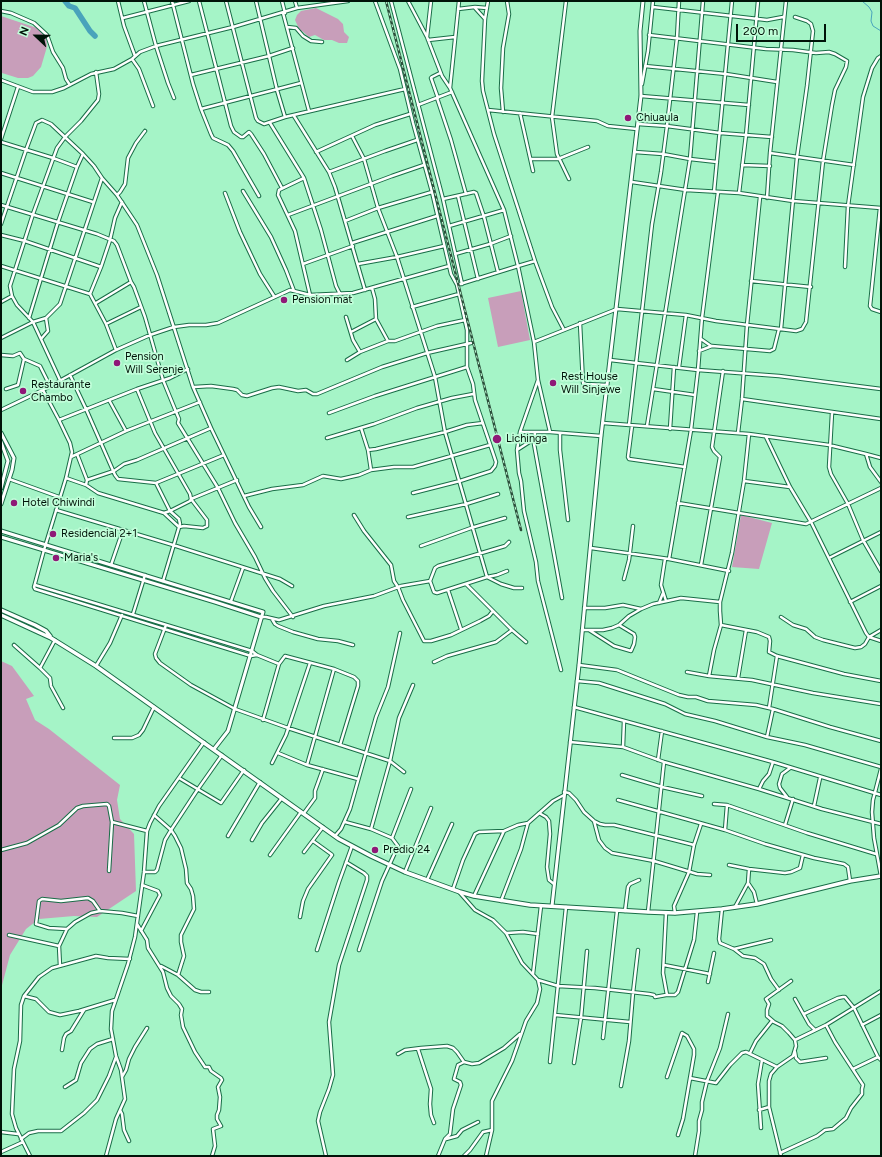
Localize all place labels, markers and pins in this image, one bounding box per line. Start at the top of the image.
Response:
place label: Chiuaula [636,111,679,125]
marker: Chiuaula [623,113,633,123]
place label: Pension mat [292,293,352,307]
marker: Pension mat [279,295,289,305]
place label: Pension Will Serenje [125,350,183,376]
marker: Pension Will Serenje [112,358,122,368]
place label: Rest House Will Sinjewe [561,370,620,396]
place label: Restaurante Chambo [31,378,90,404]
marker: Rest House Will Sinjewe [548,378,558,388]
marker: Restaurante Chambo [18,386,28,396]
place label: Lichinga [506,432,547,446]
marker: Lichinga [491,433,503,445]
place label: Hotel Chiwindi [22,496,95,510]
marker: Hotel Chiwindi [9,498,19,508]
place label: Residencial 2+1 [61,527,137,541]
marker: Residencial 2+1 [48,529,58,539]
place label: Maria's [64,551,98,565]
marker: Maria's [51,553,61,563]
place label: Predio 24 [383,843,430,857]
marker: Predio 24 [370,845,380,855]

